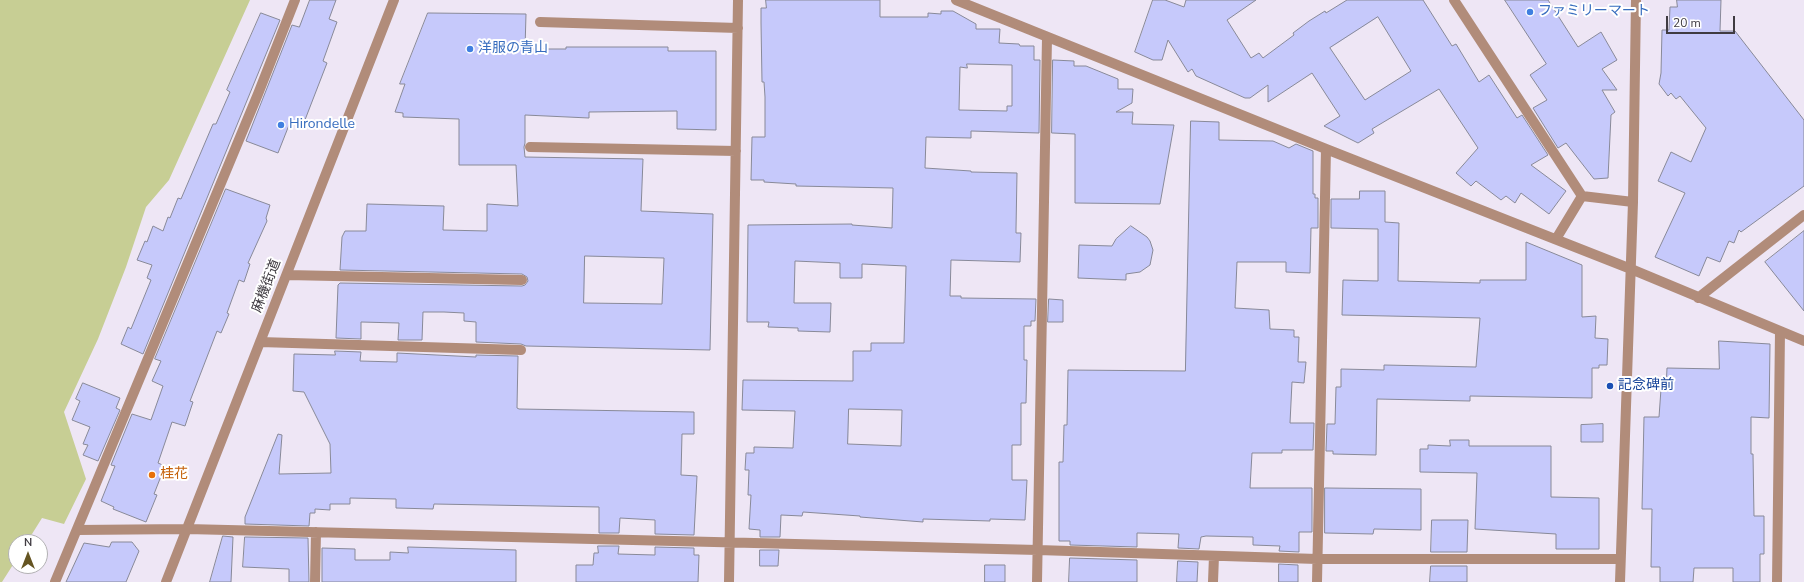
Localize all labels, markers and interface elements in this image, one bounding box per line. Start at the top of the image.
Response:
place label: ファミリーマート [1538,4,1650,20]
marker: ファミリーマート [1525,7,1535,17]
scale bar [1668,8,1737,34]
text: 20 m [1673,15,1701,31]
place label: 洋服の青山 [478,41,548,57]
marker: 洋服の青山 [465,44,475,54]
place label: Hirondelle [289,117,355,133]
marker: Hirondelle [276,120,286,130]
street label: 麻機街道 [249,257,285,315]
place label: 記念碑前 [1618,378,1674,394]
marker: 記念碑前 [1605,381,1615,391]
place label: 桂花 [160,467,188,483]
marker: 桂花 [147,470,157,480]
north arrow [8,534,48,574]
text: N [24,535,32,550]

